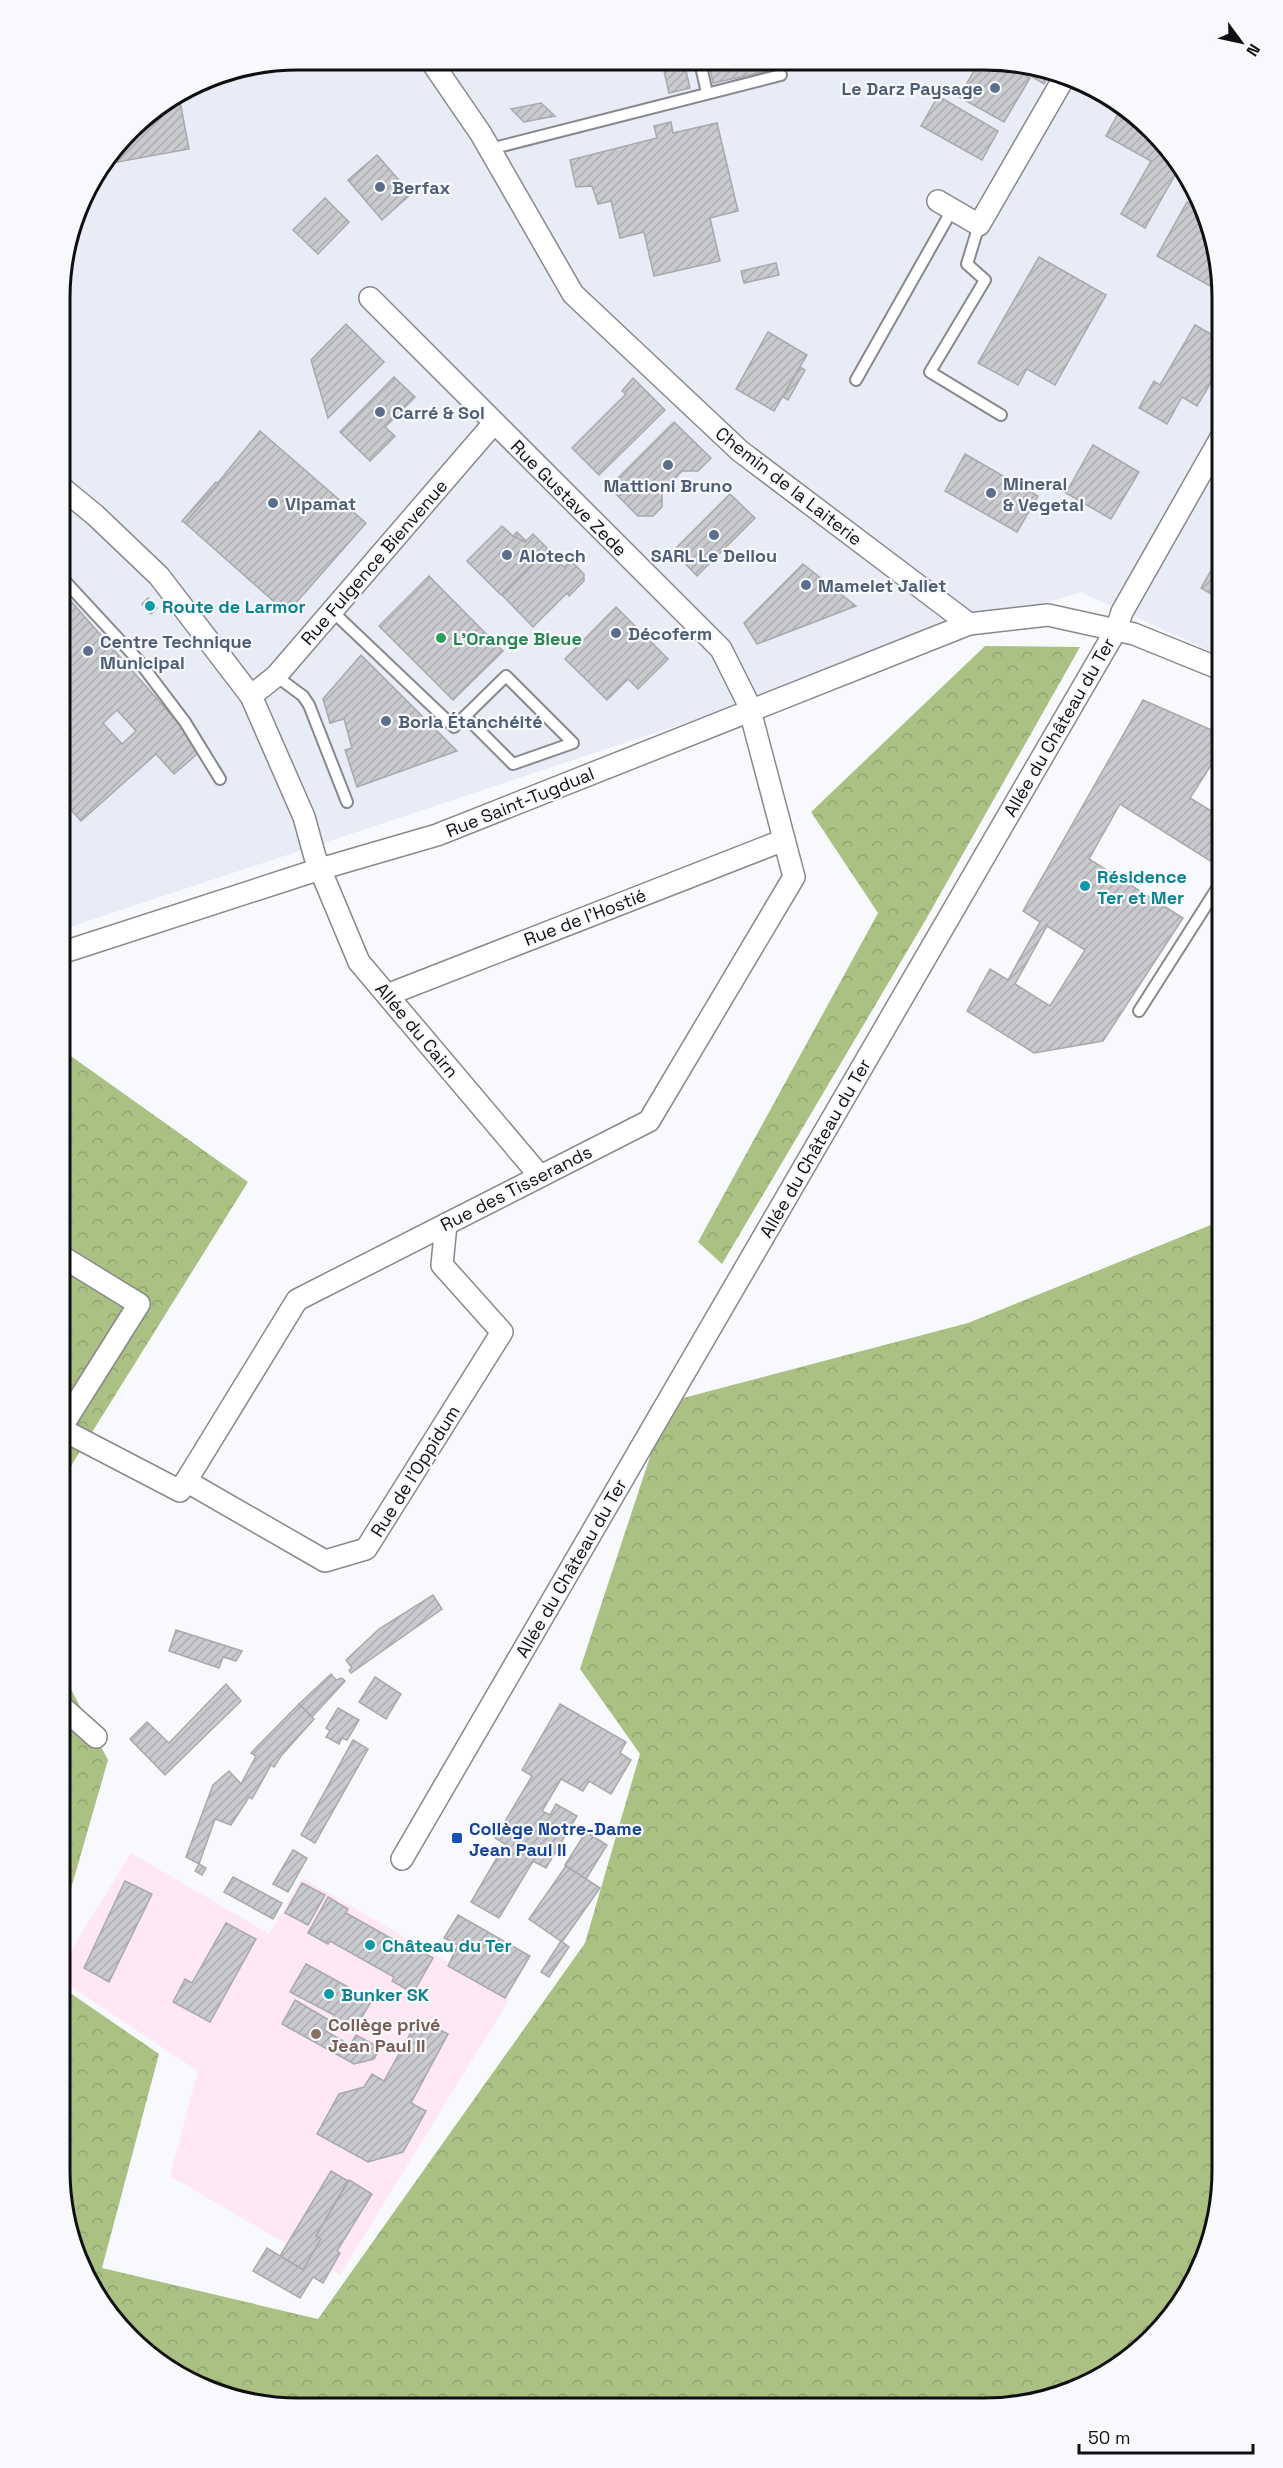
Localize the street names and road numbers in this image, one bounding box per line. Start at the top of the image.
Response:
street label: Chemin de la Laiterie [711,421,867,551]
street label: Rue Gustave Zede [506,435,632,561]
street label: Rue Fulgence Bienvenue [296,474,452,650]
street label: Allée du Château du Ter [998,633,1120,821]
street label: Rue Saint-Tugdual [442,762,598,842]
street label: Rue de l'Hostié [521,883,649,951]
street label: Allée du Cairn [370,978,464,1082]
street label: Allée du Château du Ter [754,1054,876,1242]
street label: Rue des Tisserands [436,1140,596,1236]
street label: Rue de l'Oppidum [365,1401,465,1541]
street label: Allée du Château du Ter [510,1474,632,1662]

